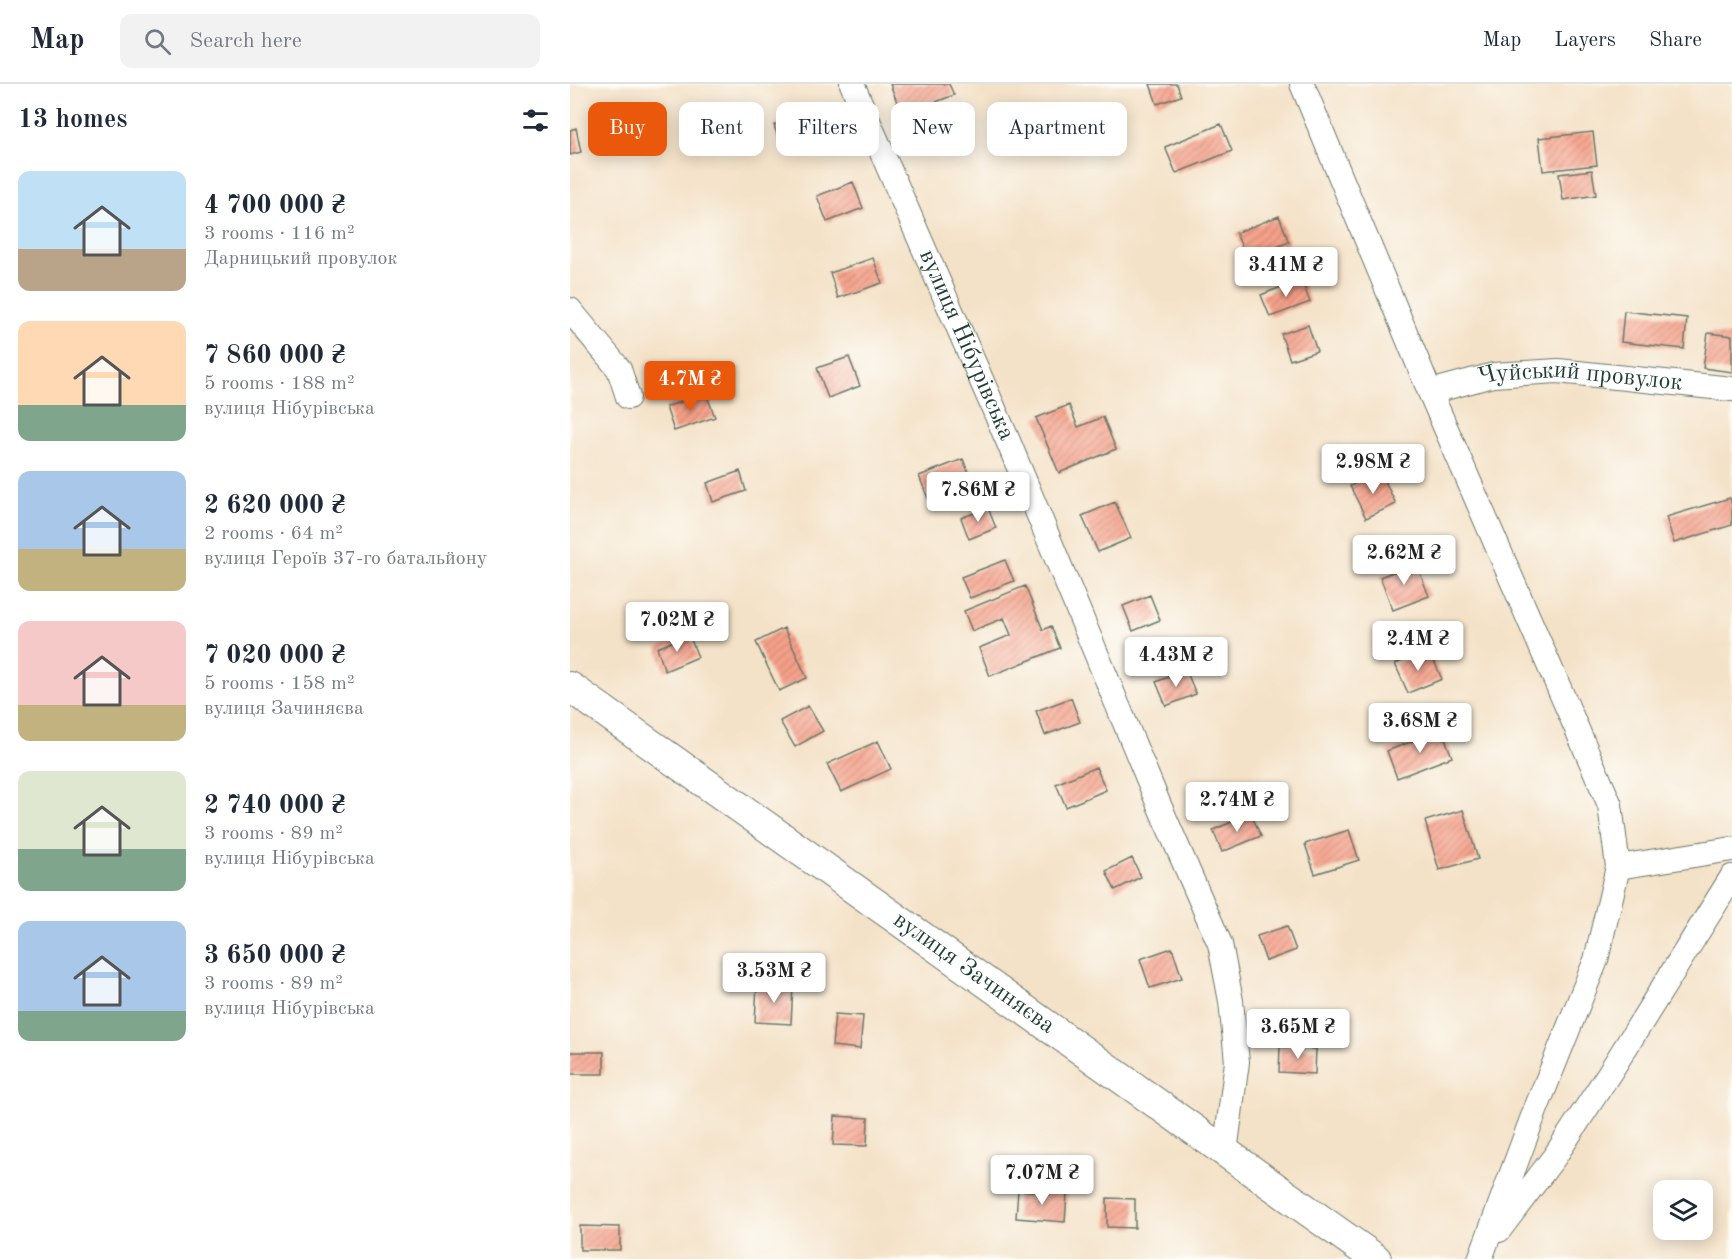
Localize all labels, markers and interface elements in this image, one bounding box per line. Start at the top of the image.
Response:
search box [120,14,540,68]
icon: search [141,25,174,58]
text: Map [30,27,84,55]
text: Search here [189,30,302,52]
text: Map [1482,30,1521,51]
text: Layers [1554,30,1616,51]
text: Share [1649,30,1702,51]
chip: Buy [588,102,667,156]
chip: Rent [679,102,764,156]
chip: Filters [776,102,879,156]
chip: New [891,102,975,156]
chip: Apartment [987,102,1127,156]
icon: filters [519,104,552,137]
text: 13 homes [18,107,127,133]
text: 4 700 000 ₴ [204,193,346,219]
icon: home [66,195,138,267]
text: 3 rooms · 116 m² [204,224,354,244]
street label: вулиця Нібурівська [914,246,1018,444]
pin: 3.41M ₴ [1231,247,1341,298]
text: Дарницький провулок [204,249,398,269]
text: 3.41M ₴ [1249,256,1323,276]
text: 7 860 000 ₴ [204,343,346,369]
icon: home [66,345,138,417]
street label: Чуйський провулок [1476,359,1684,396]
pin: 4.7M ₴ [641,361,739,412]
text: 4.7M ₴ [658,370,722,390]
text: 5 rooms · 188 m² [204,374,354,394]
text: вулиця Нібурівська [204,399,375,419]
pin: 2.98M ₴ [1318,444,1428,495]
text: 2.98M ₴ [1336,453,1410,473]
pin: 7.86M ₴ [923,472,1033,523]
text: 7.86M ₴ [941,481,1015,501]
text: 2 620 000 ₴ [204,493,346,519]
icon: home [66,495,138,567]
text: 2 rooms · 64 m² [204,524,343,544]
pin: 2.62M ₴ [1349,535,1459,586]
text: 2.62M ₴ [1367,544,1441,564]
text: вулиця Героїв 37-го батальйону [204,549,487,569]
pin: 7.02M ₴ [622,602,732,653]
text: 7.02M ₴ [640,611,714,631]
pin: 2.4M ₴ [1369,621,1467,672]
text: 2.4M ₴ [1386,630,1450,650]
pin: 4.43M ₴ [1121,637,1231,688]
text: 7 020 000 ₴ [204,643,346,669]
icon: home [66,645,138,717]
text: 4.43M ₴ [1139,646,1213,666]
text: 5 rooms · 158 m² [204,674,354,694]
text: вулиця Зачиняєва [204,699,364,719]
pin: 3.68M ₴ [1365,703,1475,754]
text: 3.68M ₴ [1383,712,1457,732]
pin: 2.74M ₴ [1182,782,1292,833]
text: 2.74M ₴ [1200,791,1274,811]
text: 2 740 000 ₴ [204,793,346,819]
icon: home [66,795,138,867]
text: 3 rooms · 89 m² [204,824,343,844]
text: вулиця Нібурівська [204,849,375,869]
street label: вулиця Зачиняєва [888,908,1059,1039]
text: 3 650 000 ₴ [204,943,346,969]
icon: home [66,945,138,1017]
pin: 3.53M ₴ [719,953,829,1004]
text: 3.53M ₴ [737,962,811,982]
text: 3 rooms · 89 m² [204,974,343,994]
text: вулиця Нібурівська [204,999,375,1019]
pin: 3.65M ₴ [1243,1009,1353,1060]
text: 3.65M ₴ [1261,1018,1335,1038]
pin: 7.07M ₴ [987,1155,1097,1206]
text: 7.07M ₴ [1005,1164,1079,1184]
map controls [1653,1180,1713,1240]
button: layers [1653,1180,1713,1240]

